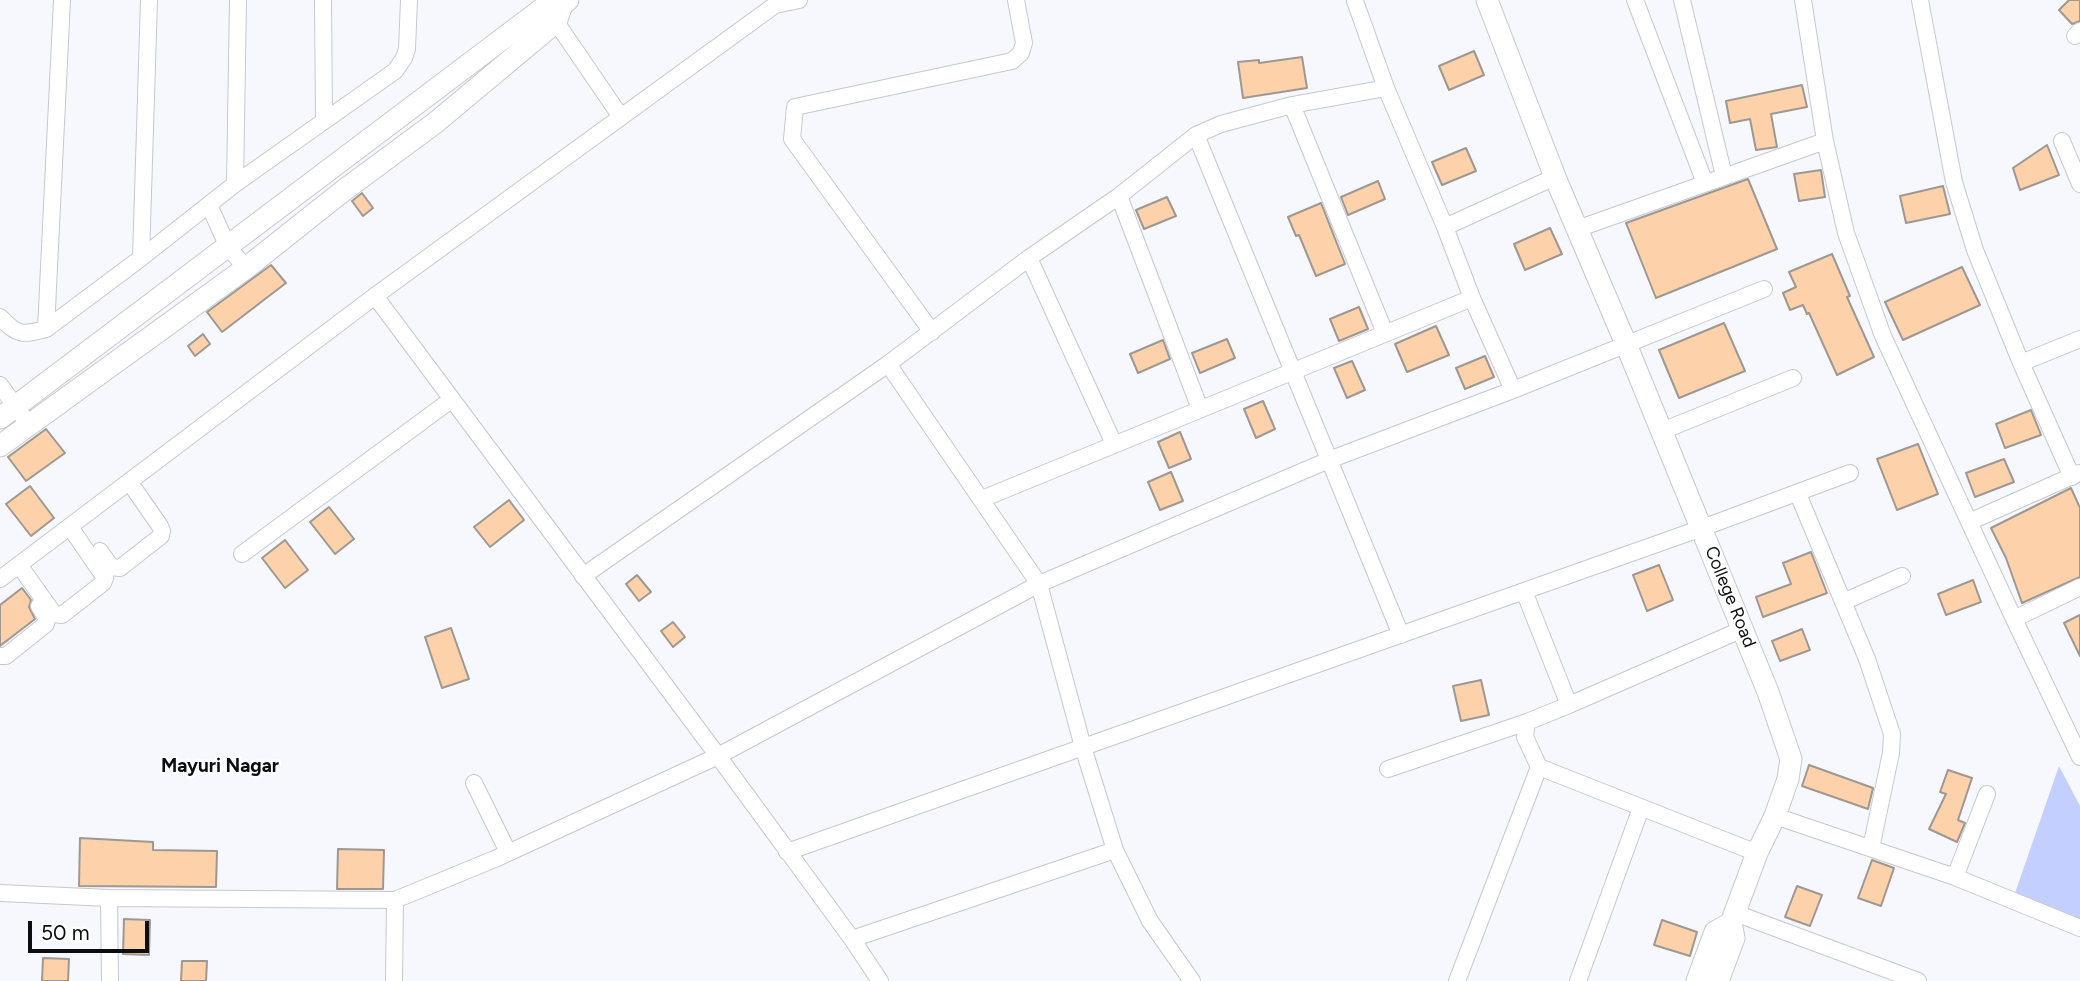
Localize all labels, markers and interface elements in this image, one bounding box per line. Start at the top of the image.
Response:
street label: College Road [1700,543,1760,651]
district label: Mayuri Nagar [161,755,279,777]
scale bar [32,908,152,952]
text: 50 m [41,920,90,945]

